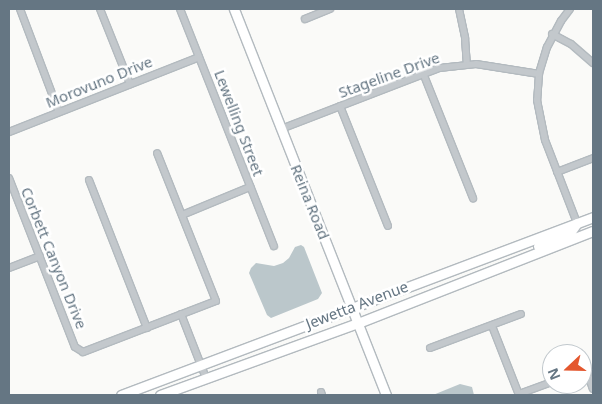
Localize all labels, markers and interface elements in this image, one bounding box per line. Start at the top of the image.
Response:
street label: Stageline Drive [336,48,442,102]
street label: Morovuno Drive [43,52,155,112]
street label: Lewelling Street [211,67,267,179]
street label: Reina Road [287,162,333,242]
street label: Corbett Canyon Drive [17,184,91,332]
street label: Jewetta Avenue [303,277,411,333]
north arrow [542,344,592,394]
text: N [543,365,564,383]

